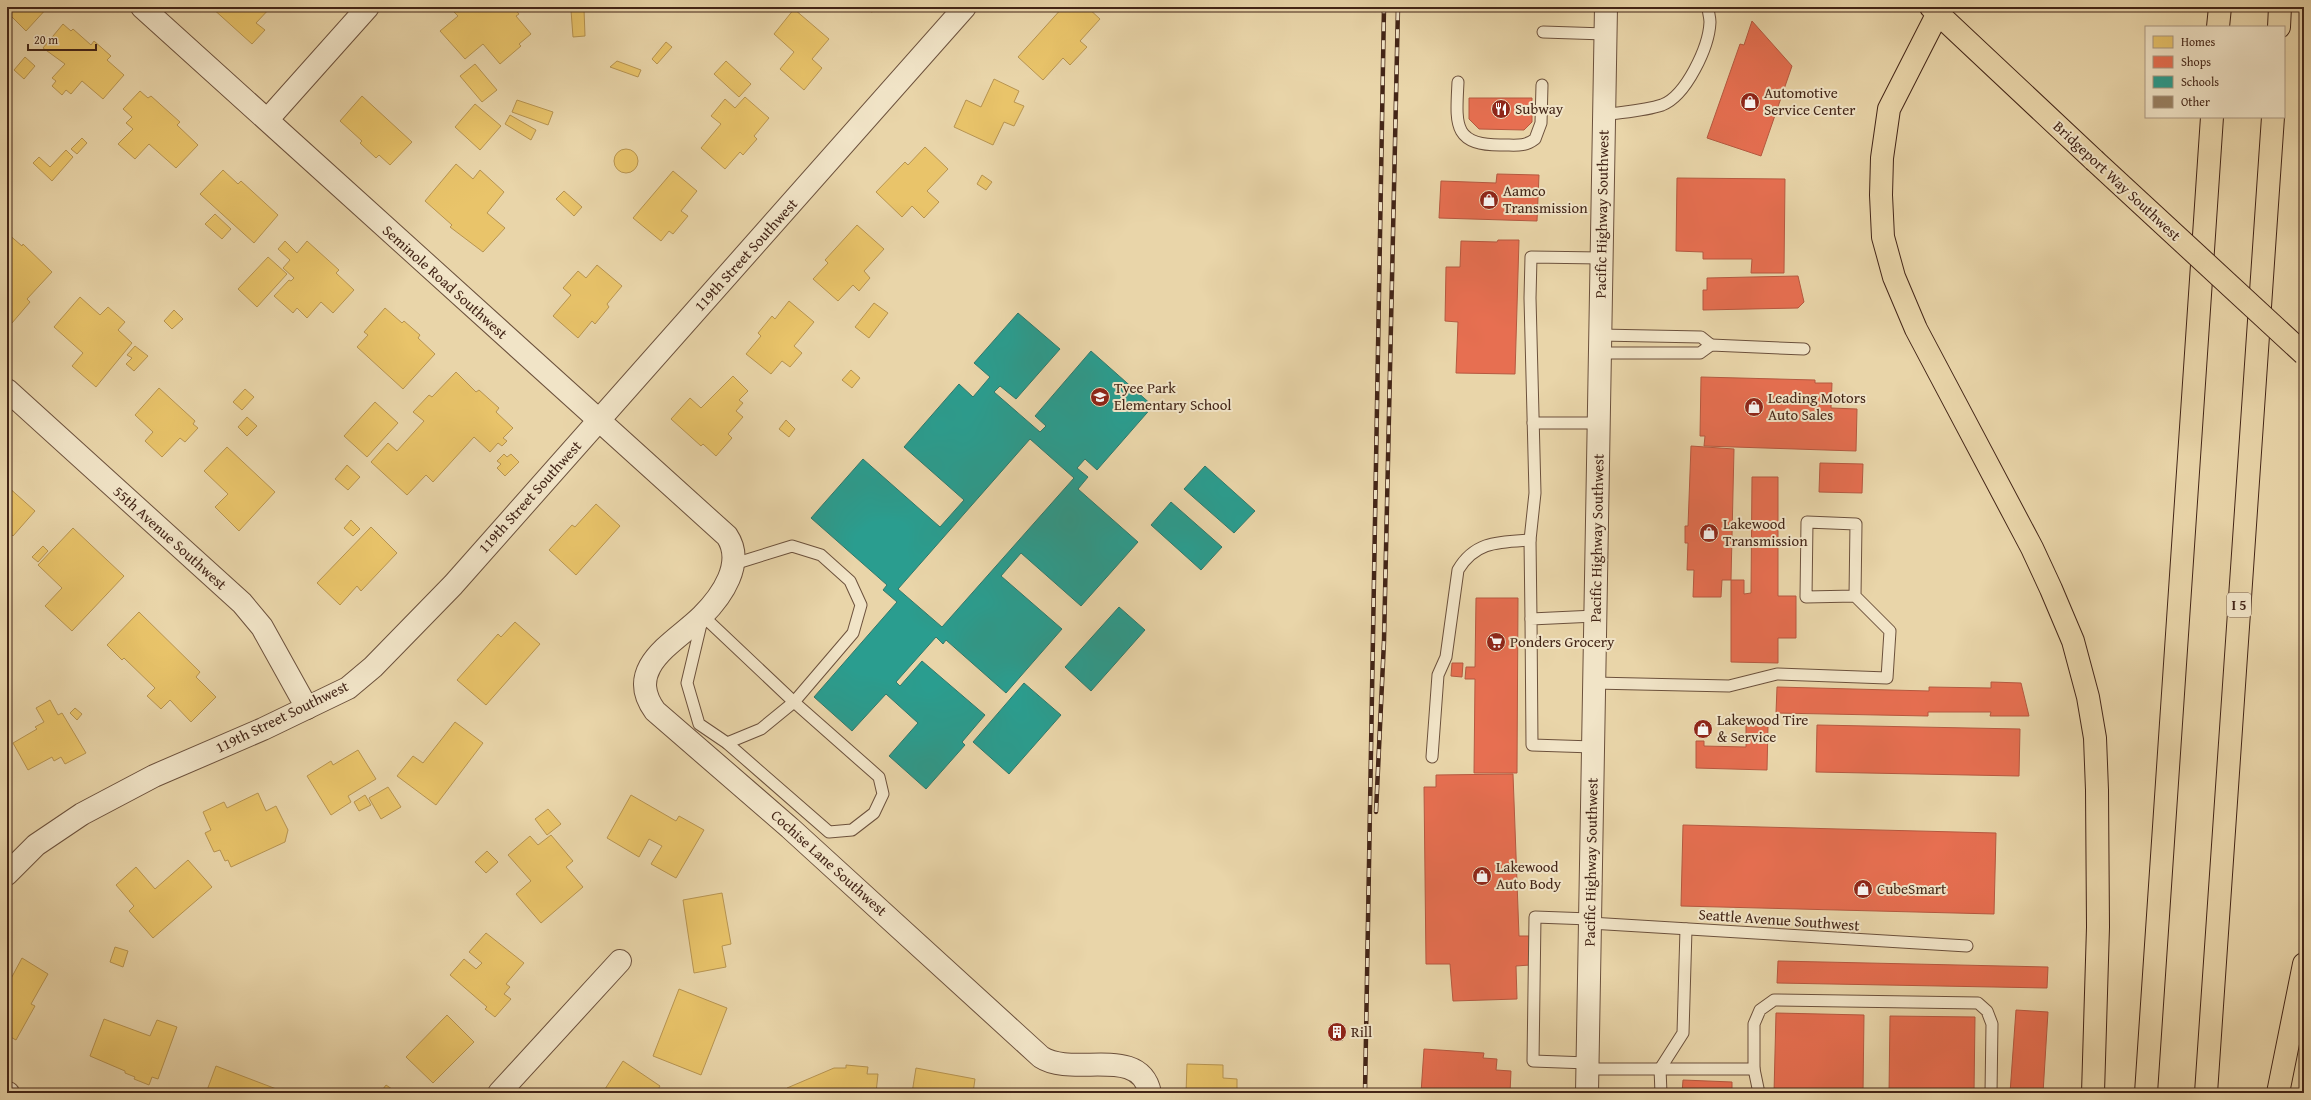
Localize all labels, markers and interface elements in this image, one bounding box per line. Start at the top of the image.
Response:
scale bar [28,26,96,52]
legend [2145,26,2285,118]
text: 20 m [34,31,58,48]
text: Homes [2181,33,2216,50]
text: Shops [2181,53,2211,70]
text: Schools [2181,73,2219,90]
place label: Automotive Service Center [1764,82,1855,120]
shop icon: Automotive Service Center [1739,91,1761,113]
text: Other [2181,93,2210,110]
restaurant icon: Subway [1490,98,1512,120]
place label: Subway [1515,98,1564,119]
street label: Bridgeport Way Southwest [2049,116,2186,246]
street label: Pacific Highway Southwest [1590,129,1613,299]
place label: Aamco Transmission [1503,180,1588,218]
shop icon: Aamco Transmission [1478,189,1500,211]
street label: 119th Street Southwest [689,193,803,316]
street label: Seminole Road Southwest [378,220,513,344]
place label: Tyee Park Elementary School [1114,377,1232,415]
school or university icon: Tyee Park Elementary School [1089,386,1111,408]
place label: Leading Motors Auto Sales [1768,387,1866,425]
shop icon: Leading Motors Auto Sales [1743,396,1765,418]
street label: 119th Street Southwest [473,435,587,558]
street label: Pacific Highway Southwest [1585,453,1608,623]
street label: 55th Avenue Southwest [109,481,232,595]
place label: Lakewood Transmission [1723,513,1808,551]
shop icon: Lakewood Transmission [1698,522,1720,544]
road number: I 5 [2227,593,2251,617]
supermarket icon: Ponders Grocery [1485,631,1507,653]
place label: Ponders Grocery [1510,631,1615,652]
street label: 119th Street Southwest [212,675,352,758]
place label: Lakewood Tire & Service [1717,709,1808,747]
shop icon: Lakewood Tire & Service [1692,718,1714,740]
street label: Pacific Highway Southwest [1579,777,1602,947]
street label: Cochise Lane Southwest [767,805,893,921]
place label: Lakewood Auto Body [1496,856,1562,894]
shop icon: Lakewood Auto Body [1471,865,1493,887]
shop icon: CubeSmart [1852,878,1874,900]
place label: CubeSmart [1877,878,1947,899]
street label: Seattle Avenue Southwest [1698,903,1861,936]
building icon: Rill [1326,1021,1348,1043]
place label: Rill [1351,1021,1372,1042]

